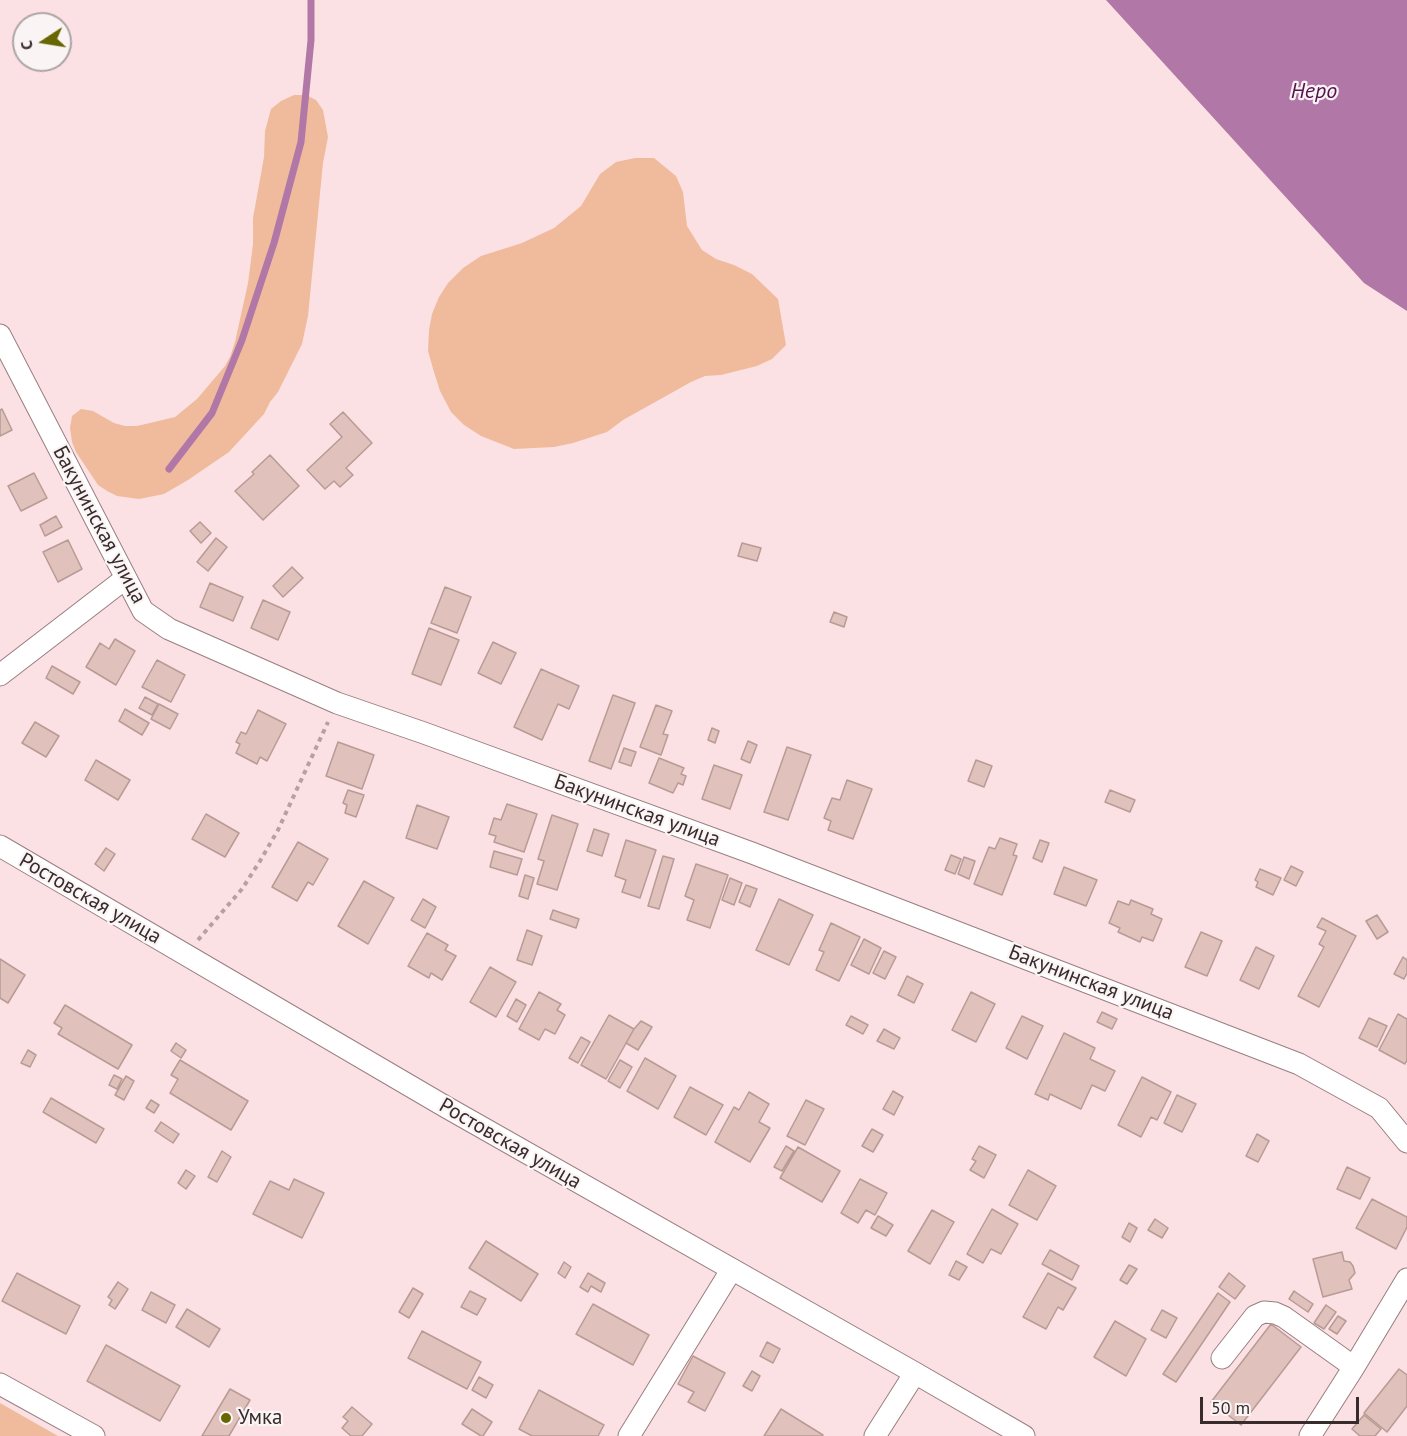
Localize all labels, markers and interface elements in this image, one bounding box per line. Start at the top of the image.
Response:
north arrow [12,12,72,72]
text: С [16,39,37,52]
water label: Неро [1291,79,1337,105]
street label: Бакунинская улица [47,442,151,608]
street label: Бакунинская улица [551,769,723,853]
street label: Ростовская улица [14,848,166,950]
street label: Бакунинская улица [1005,940,1177,1026]
street label: Ростовская улица [434,1093,586,1195]
scale bar [1203,1385,1362,1423]
text: 50 m [1211,1396,1250,1419]
place label: Умка [238,1405,283,1431]
marker: Умка [219,1411,233,1425]

